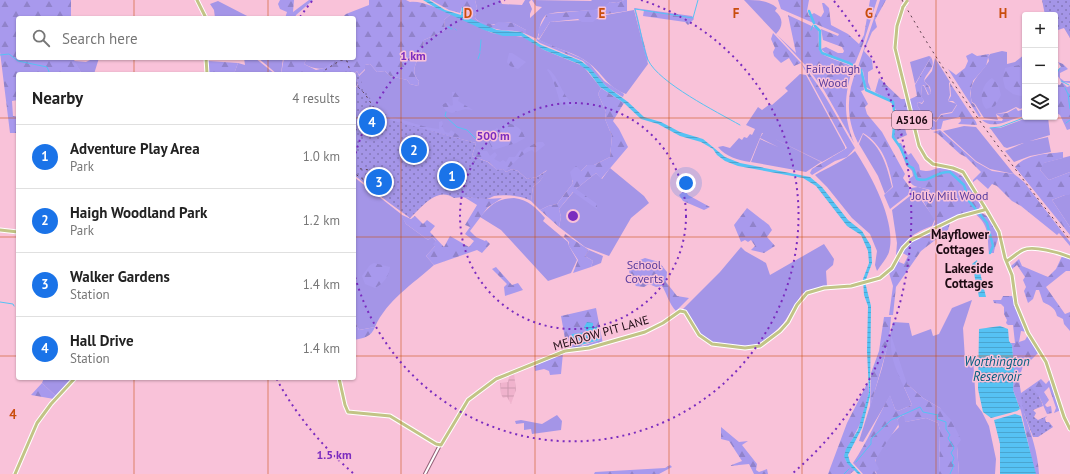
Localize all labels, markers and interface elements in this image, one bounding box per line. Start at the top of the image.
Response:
text: D [464,5,472,22]
text: E [599,5,606,22]
text: F [733,5,740,22]
text: G [865,5,873,22]
text: H [999,5,1007,22]
map controls [1022,12,1058,120]
button: + [1022,12,1058,48]
search box [16,16,356,60]
icon: search [30,27,52,49]
text: Search here [62,29,138,48]
text: 1 km [400,48,426,63]
button: − [1022,48,1058,84]
park label: Fairclough Wood [806,61,860,90]
button: layers [1022,84,1058,120]
text: Nearby [32,87,83,109]
text: 4 results [292,90,340,107]
pin: 4 [359,107,385,137]
road number: A5106 [892,111,932,129]
text: 500 m [476,128,510,143]
pin: 2 [401,135,427,165]
text: Adventure Play Area [70,139,200,158]
text: 1 [41,148,49,165]
text: 1.0 km [303,148,340,165]
text: Park [70,158,94,175]
pin: 1 [439,161,465,191]
pin: 3 [366,167,392,197]
your location [676,173,696,193]
park label: Jolly Mill Wood [911,188,988,203]
text: Haigh Woodland Park [70,203,207,222]
centre of rings [566,209,580,223]
text: 2 [41,212,49,229]
text: 1.2 km [303,212,340,229]
text: Park [70,222,94,239]
district label: Mayflower Cottages [931,226,989,258]
park label: School Coverts [625,257,663,286]
district label: Lakeside Cottages [945,260,994,292]
text: Walker Gardens [70,267,170,286]
text: 3 [41,276,49,293]
text: 1.4 km [303,276,340,293]
text: Station [70,286,110,303]
street label: MEADOW PIT LANE [551,312,651,353]
text: Hall Drive [70,331,134,350]
text: 4 [41,340,49,357]
text: 1.4 km [303,340,340,357]
text: Station [70,350,110,367]
water label: Worthington Reservoir [964,353,1030,385]
text: 4 [9,406,17,423]
text: 1.5 km [316,447,352,462]

